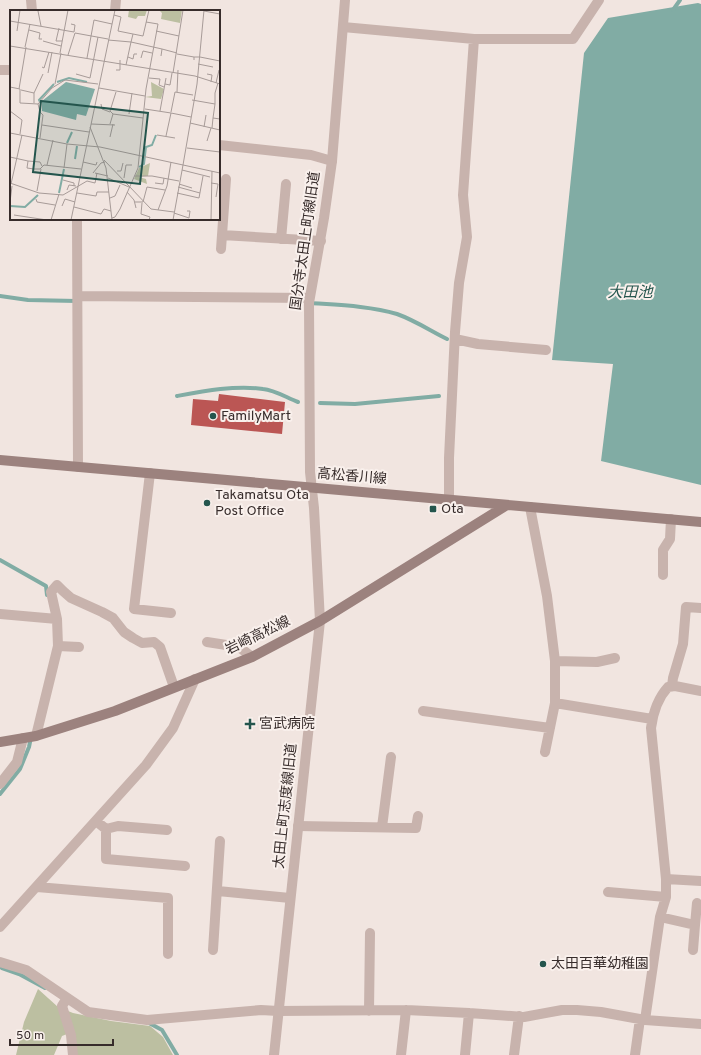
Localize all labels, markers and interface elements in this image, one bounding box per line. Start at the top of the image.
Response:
inset map [10,10,220,220]
street label: 国分寺太田上町線旧道 [288,170,324,312]
water label: 大田池 [607,284,654,303]
place label: FamilyMart [221,408,291,425]
marker: FamilyMart [208,411,218,421]
street label: 高松香川線 [316,465,388,489]
place label: Takamatsu Ota Post Office [215,487,309,520]
marker: Takamatsu Ota Post Office [202,498,212,508]
place label: Ota [441,501,464,518]
marker: Ota [428,504,438,514]
street label: 岩崎高松線 [223,613,293,659]
place label: 宮武病院 [259,716,315,733]
marker: 宮武病院 [244,718,256,730]
street label: 太田上町志度線旧道 [271,742,301,870]
place label: 太田百華幼稚園 [551,956,649,973]
marker: 太田百華幼稚園 [538,959,548,969]
scale bar [10,1021,113,1047]
text: 50 m [16,1028,44,1044]

